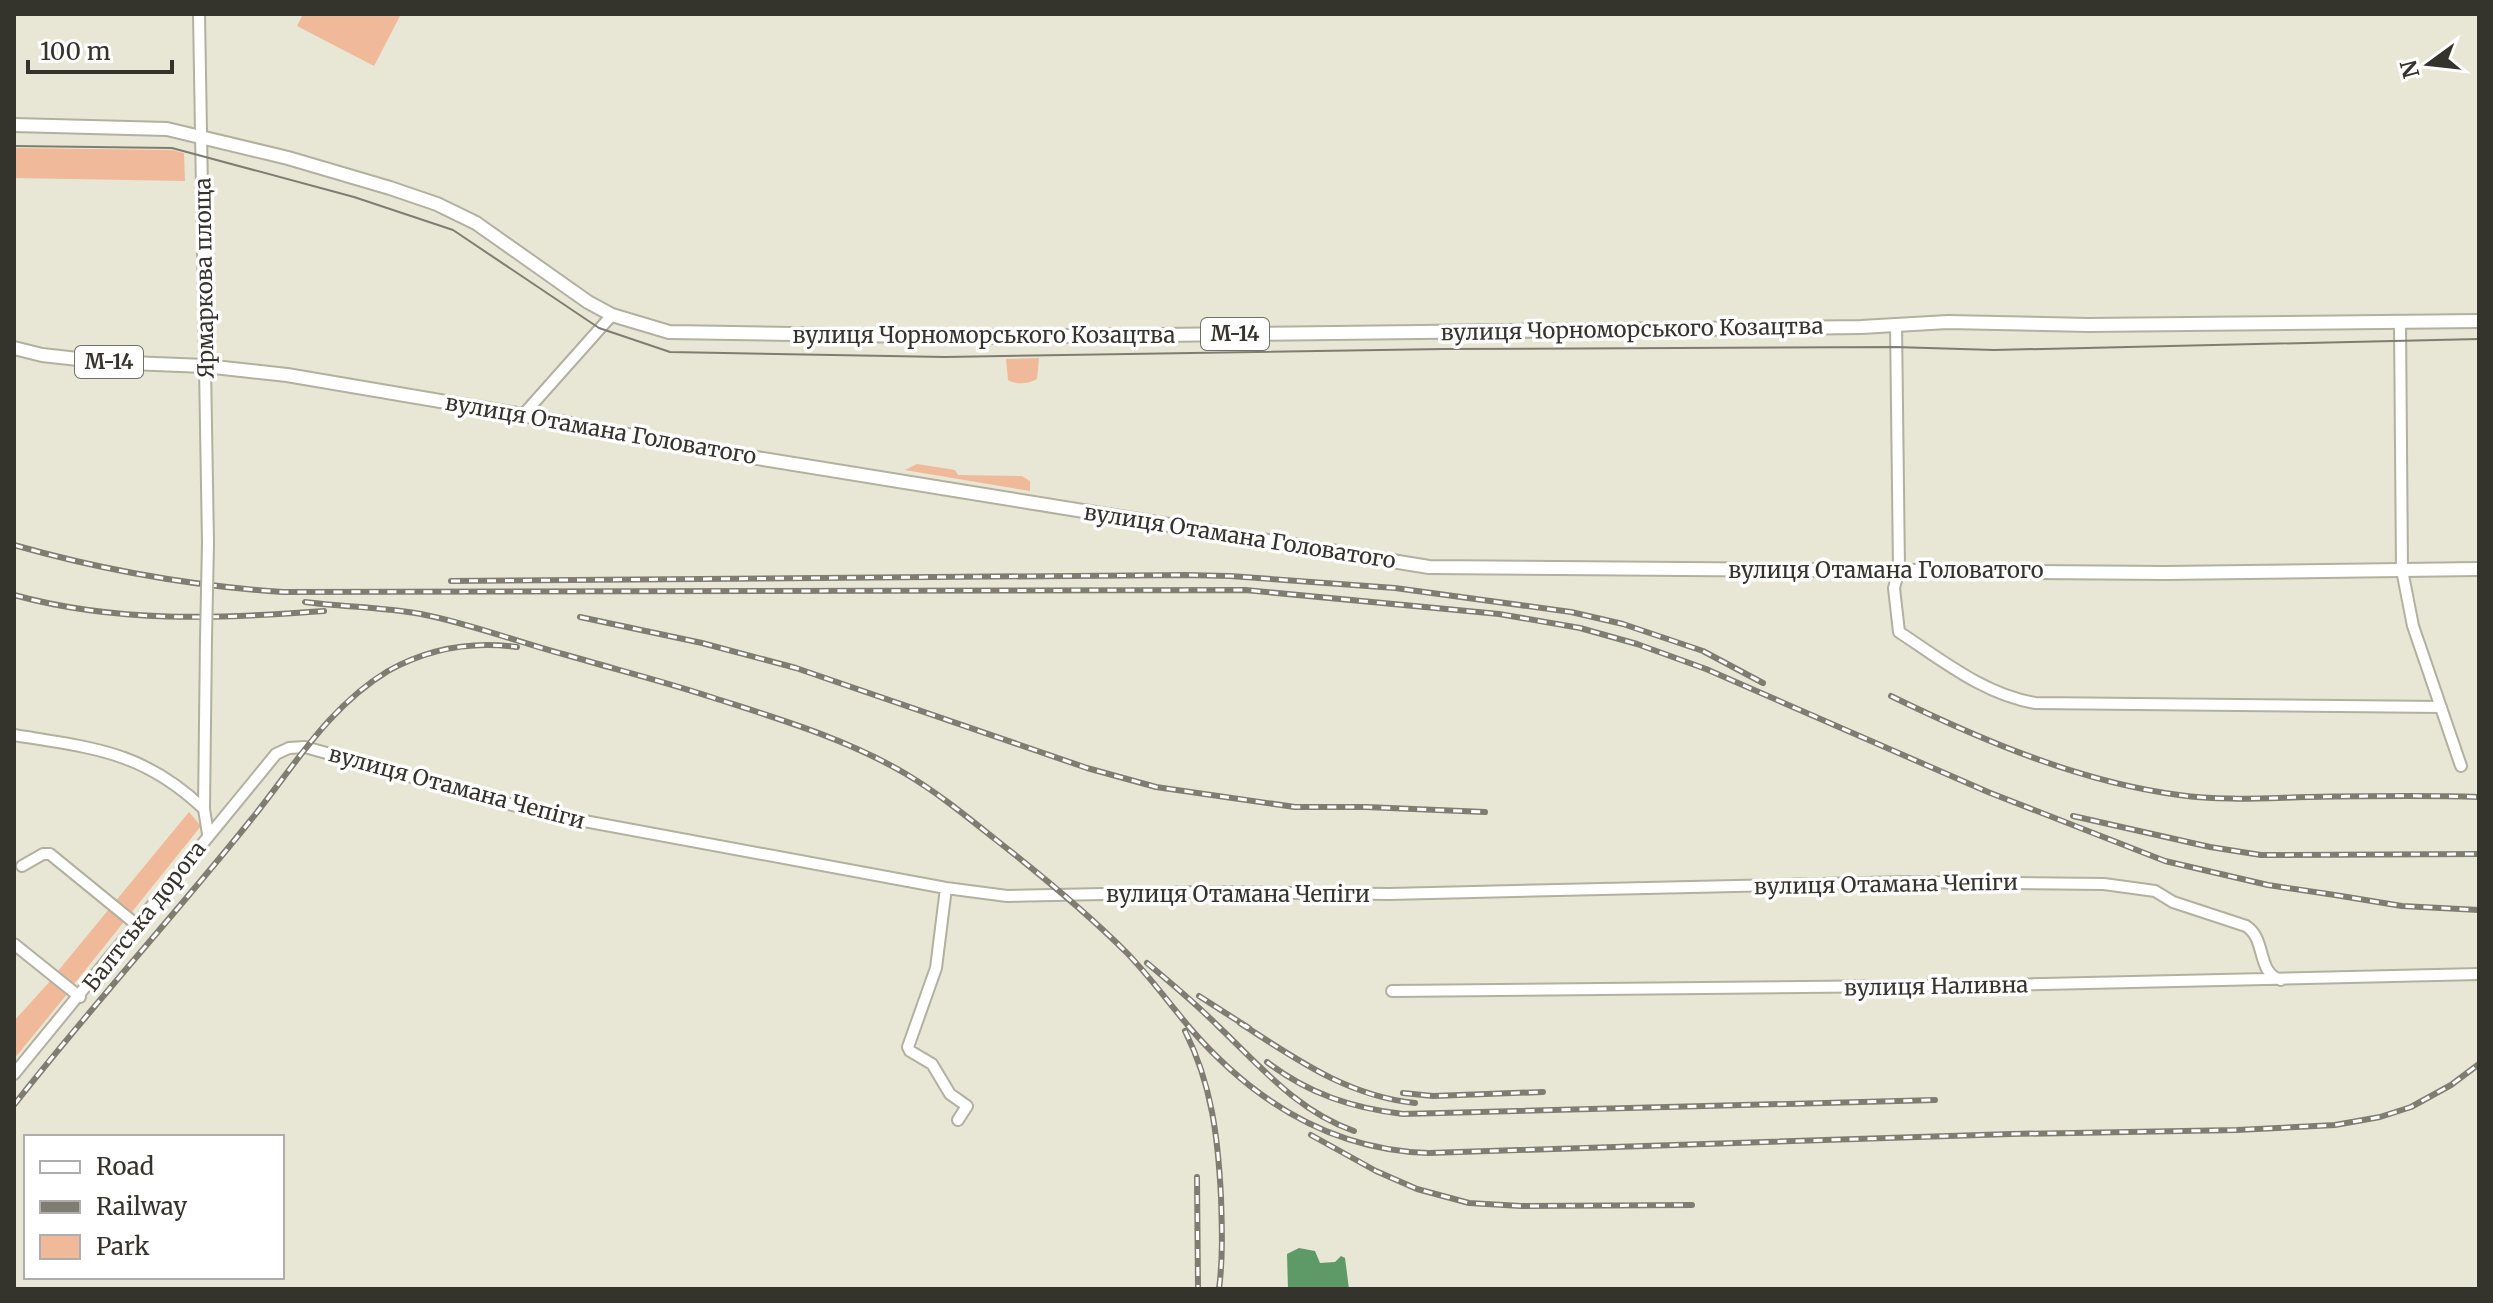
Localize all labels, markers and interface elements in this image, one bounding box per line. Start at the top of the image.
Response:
scale bar [28,24,172,74]
north arrow [2389,24,2469,104]
text: 100 m [40,36,111,67]
text: N [2394,57,2425,81]
street label: Ярмаркова площа [188,177,220,379]
street label: вулиця Чорноморського Козацтва [1440,312,1824,346]
road number: М-14 [1201,318,1269,350]
street label: вулиця Чорноморського Козацтва [793,321,1176,349]
road number: М-14 [75,346,143,378]
street label: вулиця Отамана Головатого [443,388,759,470]
street label: вулиця Отамана Головатого [1082,497,1398,575]
street label: вулиця Отамана Головатого [1728,556,2044,584]
street label: вулиця Отамана Чепіги [326,739,588,835]
street label: Балтська дорога [76,835,212,997]
street label: вулиця Отамана Чепіги [1754,868,2018,900]
street label: вулиця Отамана Чепіги [1106,880,1370,908]
street label: вулиця Наливна [1844,970,2029,1002]
legend [24,1135,284,1279]
text: Road [96,1151,154,1182]
text: Railway [96,1191,187,1222]
text: Park [96,1231,150,1262]

